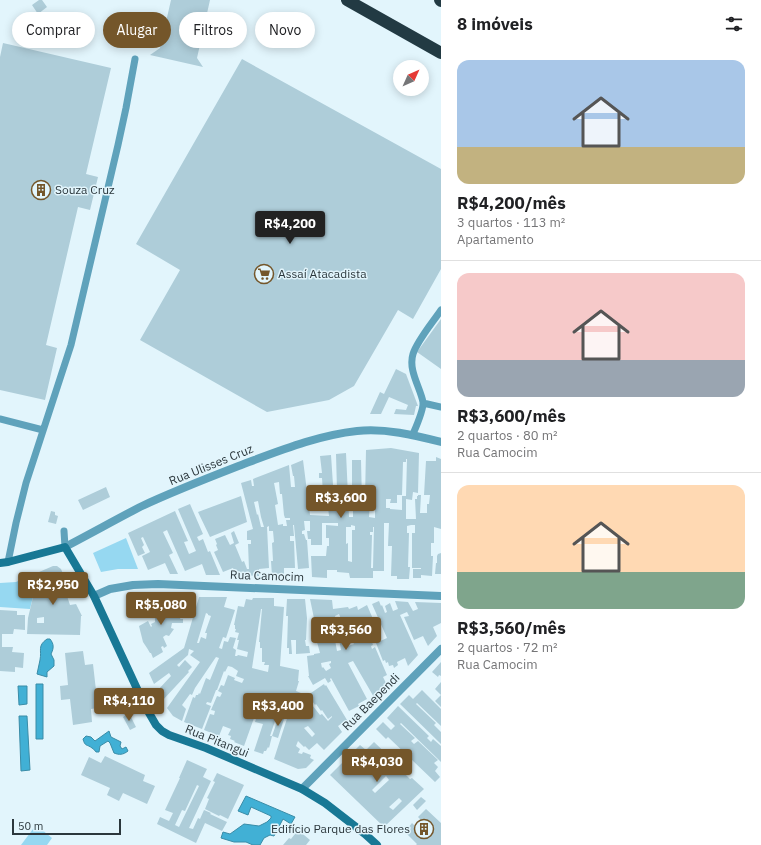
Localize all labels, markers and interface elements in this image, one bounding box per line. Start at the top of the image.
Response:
chip: Comprar [12,12,95,48]
chip: Alugar [103,12,171,48]
chip: Filtros [179,12,247,48]
chip: Novo [255,12,315,48]
text: 8 imóveis [457,13,533,35]
icon: filters [723,13,745,35]
north arrow [393,60,429,96]
map controls [393,60,429,96]
icon: home [565,86,637,158]
building icon: Souza Cruz [30,179,52,201]
place label: Souza Cruz [55,182,115,197]
text: R$4,200/mês [457,192,566,214]
pin: R$4,200 [253,211,327,245]
text: 3 quartos · 113 m² [457,214,565,231]
text: R$4,200 [264,215,316,232]
text: Apartamento [457,231,534,248]
supermarket icon: Assaí Atacadista [253,263,275,285]
place label: Assaí Atacadista [278,266,367,281]
icon: home [565,299,637,371]
text: R$3,600/mês [457,405,566,427]
text: 2 quartos · 80 m² [457,427,558,444]
street label: Rua Ulisses Cruz [167,441,255,488]
text: Rua Camocim [457,444,538,461]
pin: R$3,600 [304,485,378,519]
text: R$3,600 [315,489,367,506]
icon: home [565,511,637,583]
street label: Rua Camocim [230,567,304,584]
pin: R$2,950 [16,572,90,606]
text: R$2,950 [27,576,79,593]
pin: R$5,080 [124,592,198,626]
text: R$5,080 [135,596,187,613]
pin: R$3,560 [309,617,383,651]
text: R$3,560/mês [457,617,566,639]
text: R$3,560 [320,621,372,638]
text: 2 quartos · 72 m² [457,639,558,656]
text: Rua Camocim [457,656,538,673]
street label: Rua Baependi [339,670,402,733]
pin: R$4,110 [92,688,166,722]
text: R$4,110 [103,692,155,709]
pin: R$3,400 [241,693,315,727]
text: R$3,400 [252,697,304,714]
street label: Rua Pitangui [183,721,251,760]
pin: R$4,030 [340,749,414,783]
text: R$4,030 [351,753,403,770]
scale bar [12,817,121,836]
building icon: Edifício Parque das Flores [413,818,435,840]
text: 50 m [18,819,43,833]
place label: Edifício Parque das Flores [271,821,410,836]

